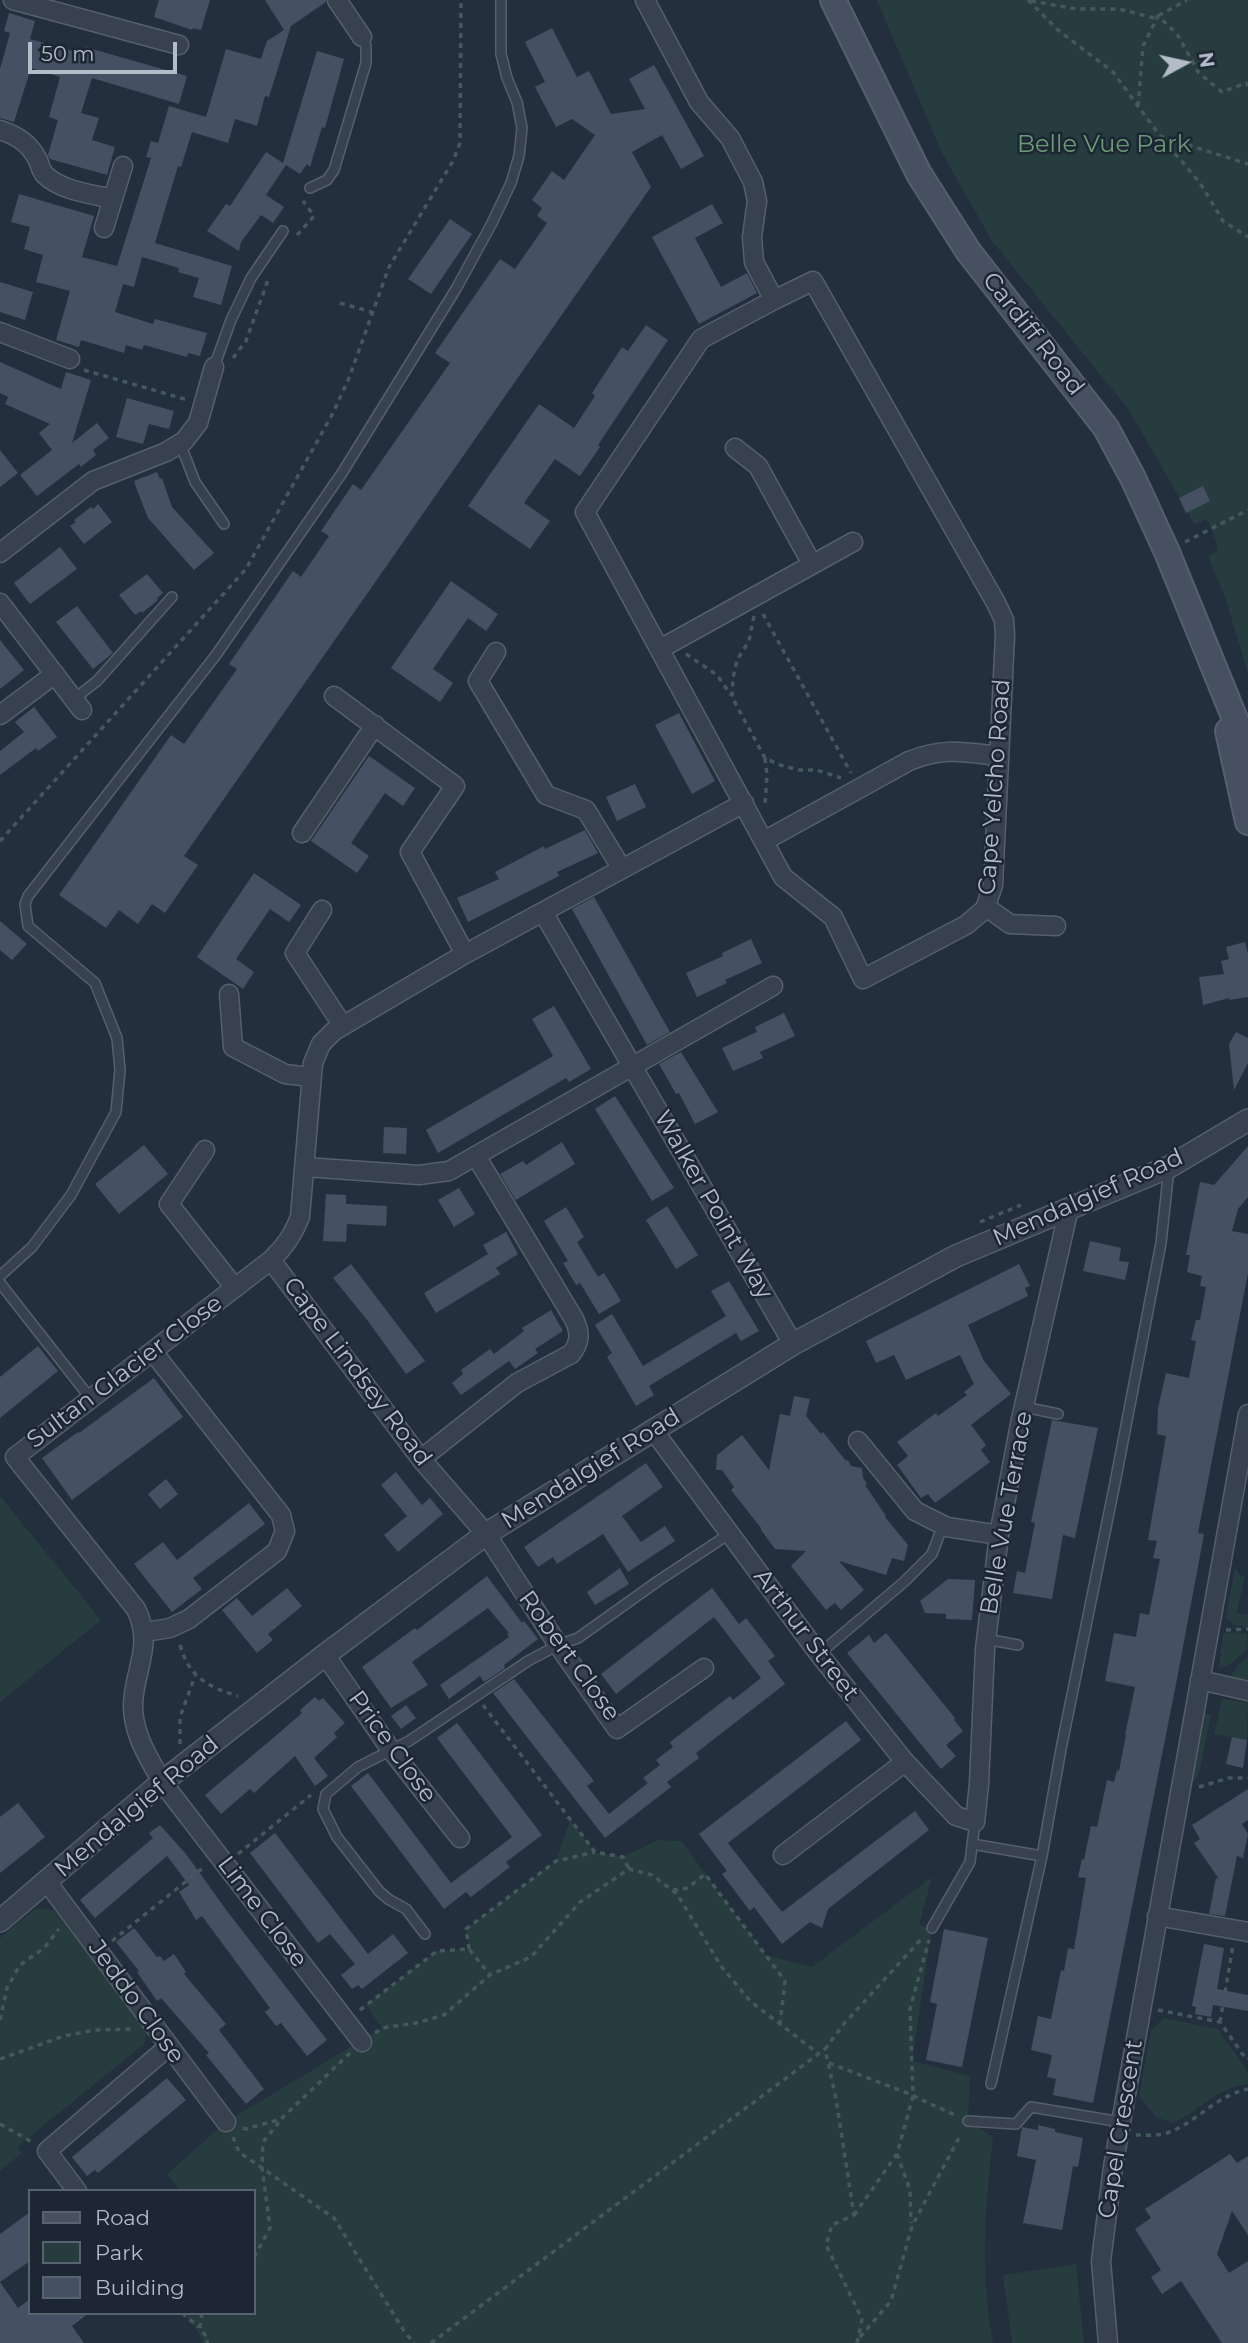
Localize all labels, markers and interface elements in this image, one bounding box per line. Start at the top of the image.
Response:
scale bar [32,28,180,72]
north arrow [1150,28,1220,98]
text: 50 m [41,41,95,66]
text: N [1194,51,1219,69]
park label: Belle Vue Park [1017,131,1191,159]
street label: Cardiff Road [976,267,1090,401]
street label: Cape Yelcho Road [973,678,1017,896]
street label: Walker Point Way [647,1106,779,1304]
street label: Mendalgief Road [988,1143,1188,1253]
street label: Cape Lindsey Road [277,1272,437,1472]
street label: Sultan Glacier Close [22,1289,228,1455]
street label: Mendalgief Road [496,1402,686,1536]
street label: Belle Vue Terrace [975,1409,1039,1617]
street label: Arthur Street [747,1563,865,1707]
street label: Robert Close [512,1585,626,1727]
street label: Price Close [342,1685,442,1809]
street label: Mendalgief Road [49,1730,225,1884]
street label: Lime Close [211,1851,313,1973]
street label: Jeddo Close [82,1935,190,2069]
street label: Capel Crescent [1093,2037,1149,2221]
legend [28,2189,256,2315]
text: Road [95,2205,150,2230]
text: Park [95,2240,143,2265]
text: Building [95,2275,185,2300]

